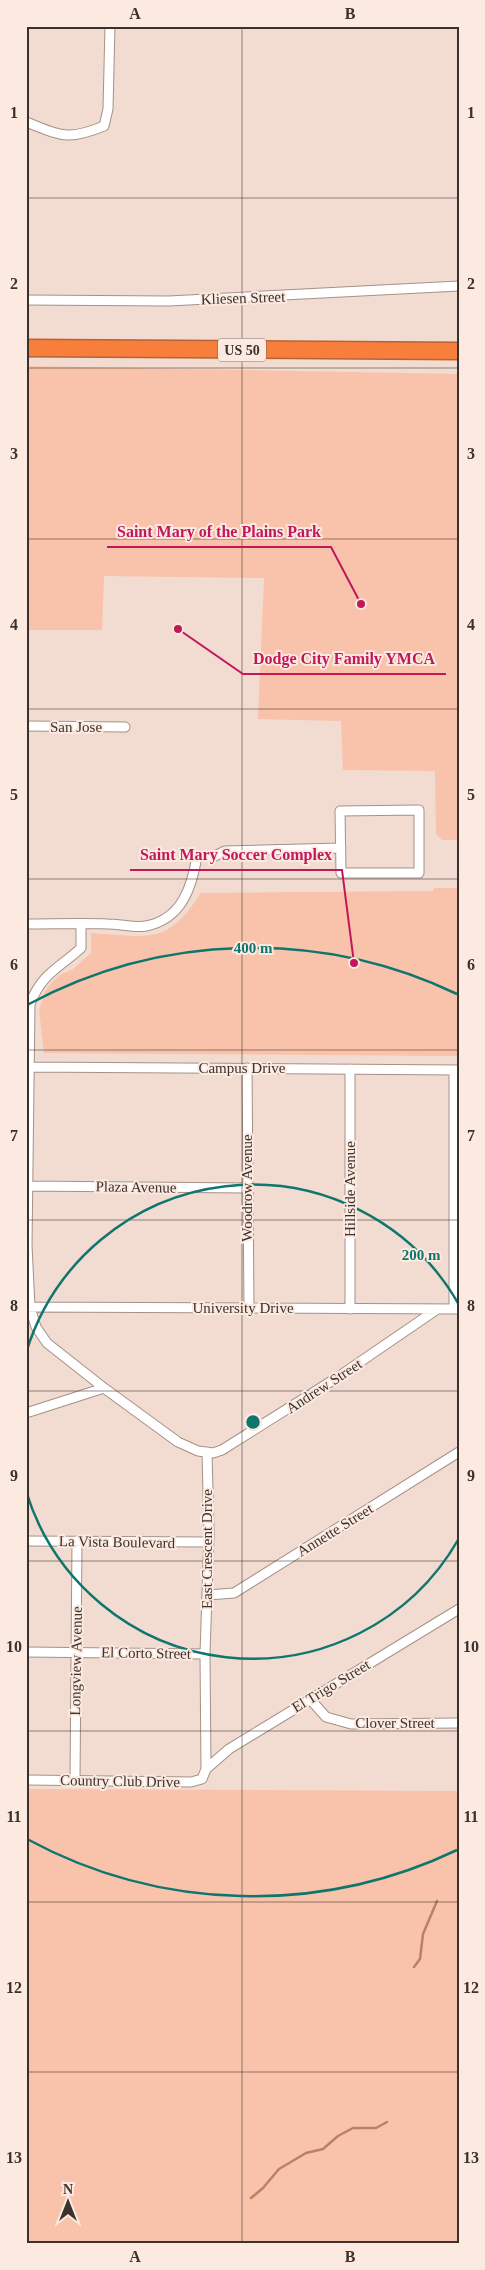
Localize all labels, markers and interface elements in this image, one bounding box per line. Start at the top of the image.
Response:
text: A [129,5,141,22]
text: B [345,5,356,22]
text: 1 [10,104,18,121]
text: 1 [467,104,475,121]
text: 2 [10,275,18,292]
text: 2 [467,275,475,292]
street label: Kliesen Street [200,289,286,307]
road number: US 50 [218,338,266,362]
text: 3 [10,445,18,462]
text: 3 [467,445,475,462]
callout: Saint Mary of the Plains Park [107,516,331,547]
text: Saint Mary of the Plains Park [117,523,321,541]
text: 4 [10,616,18,633]
text: 4 [467,616,475,633]
callout: Dodge City Family YMCA [243,643,446,674]
text: Dodge City Family YMCA [253,650,435,668]
street label: San Jose [50,719,102,735]
text: 5 [10,786,18,803]
text: 5 [467,786,475,803]
callout: Saint Mary Soccer Complex [130,839,342,870]
text: Saint Mary Soccer Complex [140,846,332,864]
text: 400 m [234,940,273,956]
text: 6 [10,956,18,973]
text: 6 [467,956,475,973]
street label: Campus Drive [198,1060,286,1076]
text: 7 [10,1127,18,1144]
text: 7 [467,1127,475,1144]
street label: Woodrow Avenue [239,1134,255,1242]
street label: Hillside Avenue [342,1141,358,1237]
street label: Plaza Avenue [95,1178,177,1196]
text: 200 m [402,1247,441,1263]
text: 8 [10,1297,18,1314]
text: 8 [467,1297,475,1314]
street label: University Drive [192,1300,294,1316]
street label: Andrew Street [283,1355,366,1416]
centre of rings [244,1413,262,1431]
text: 9 [10,1467,18,1484]
text: 9 [467,1467,475,1484]
street label: East Crescent Drive [199,1489,215,1609]
street label: Annette Street [294,1500,376,1560]
street label: La Vista Boulevard [59,1533,176,1551]
street label: Longview Avenue [67,1606,85,1716]
text: 10 [6,1638,22,1655]
text: 10 [463,1638,479,1655]
street label: El Corto Street [101,1644,192,1662]
street label: El Trigo Street [289,1656,374,1716]
street label: Clover Street [355,1715,436,1731]
street label: Country Club Drive [60,1772,180,1790]
text: 11 [6,1808,22,1825]
text: 11 [463,1808,479,1825]
text: 12 [6,1979,22,1996]
text: 12 [463,1979,479,1996]
text: 13 [6,2149,22,2166]
text: 13 [463,2149,479,2166]
north arrow [42,2178,92,2228]
text: N [63,2182,73,2197]
text: A [129,2248,141,2265]
text: B [345,2248,356,2265]

